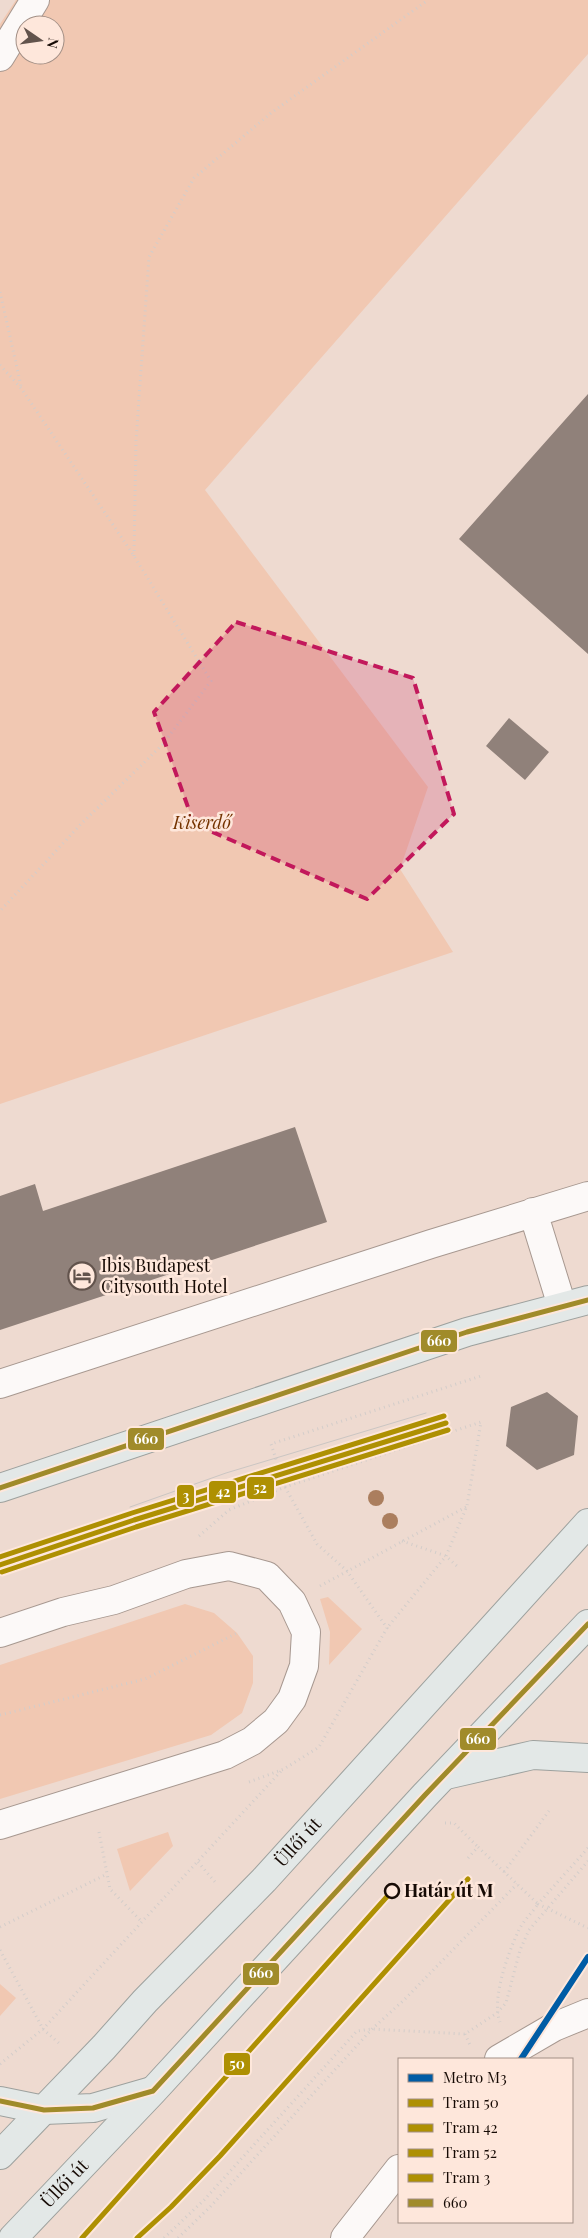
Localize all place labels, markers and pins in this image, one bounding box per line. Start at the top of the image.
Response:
place label: Ibis Budapest Citysouth Hotel [101,1253,228,1298]
hotel icon: Ibis Budapest Citysouth Hotel [67,1261,97,1291]
place label: Határ út M [404,1878,494,1902]
marker: Határ út M [384,1883,400,1899]

